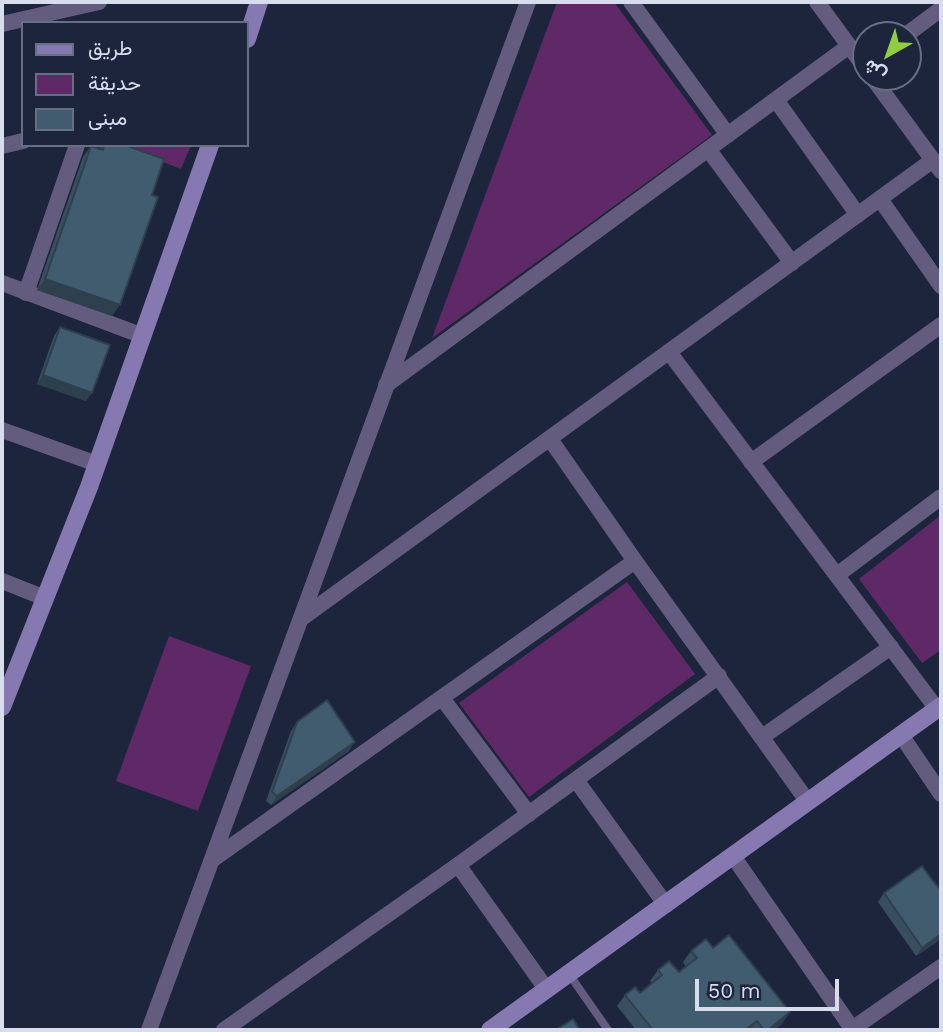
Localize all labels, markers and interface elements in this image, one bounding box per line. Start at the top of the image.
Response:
legend [21,21,248,147]
north arrow [852,21,922,91]
text: طريق [88,35,133,60]
text: ش [858,55,891,87]
text: حديقة [88,70,141,95]
text: مبنى [88,105,127,130]
scale bar [698,965,842,1009]
text: 50 m [708,978,760,1003]

